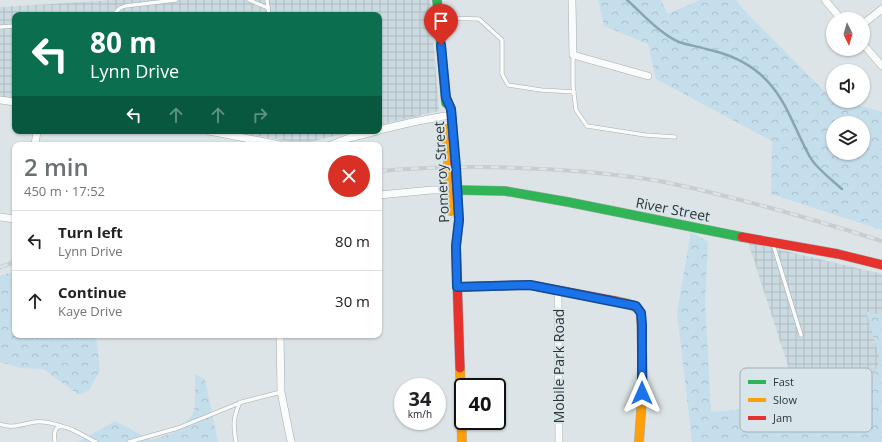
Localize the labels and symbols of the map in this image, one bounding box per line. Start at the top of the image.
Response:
pin [424,4,458,45]
north arrow [826,12,870,56]
street label: Pomeroy Street [429,121,453,223]
street label: River Street [634,192,712,226]
street label: Mobile Park Road [549,309,568,423]
legend [740,368,872,432]
position arrow [621,372,663,414]
text: Fast [773,374,794,389]
speed limit sign: 40 [454,378,506,430]
text: Slow [773,392,797,407]
text: Jam [772,410,792,425]

